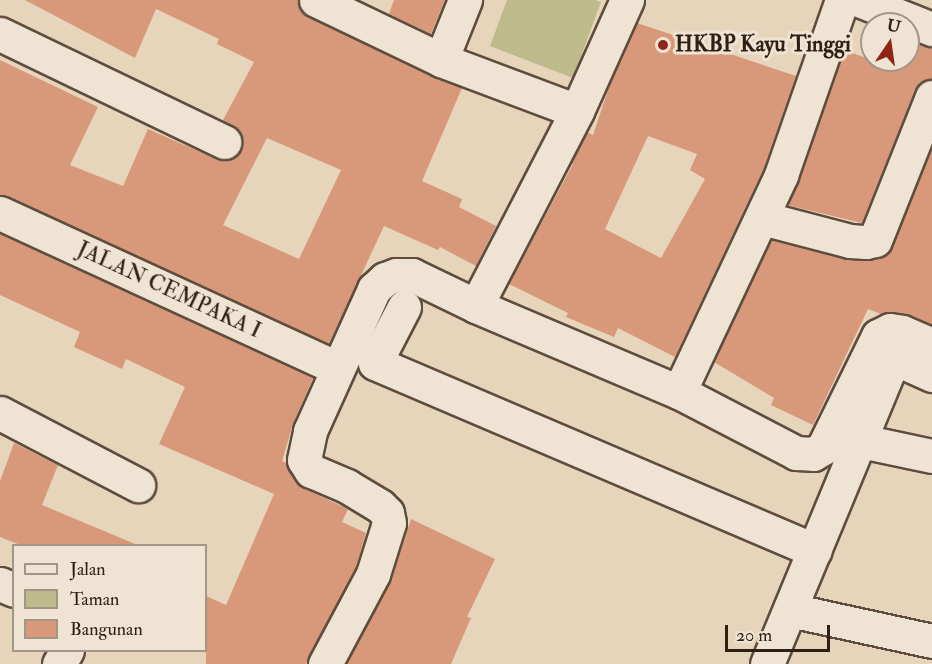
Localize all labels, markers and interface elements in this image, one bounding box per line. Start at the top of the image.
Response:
north arrow [860,12,920,72]
text: U [885,15,902,38]
place label: HKBP Kayu Tinggi [675,32,851,58]
marker: HKBP Kayu Tinggi [656,38,670,52]
street label: JALAN CEMPAKA I [73,236,265,344]
legend [12,544,207,652]
text: Jalan [70,558,106,581]
text: Taman [70,588,119,611]
scale bar [728,613,833,651]
text: Bangunan [70,618,143,641]
text: 20 m [736,624,772,647]

